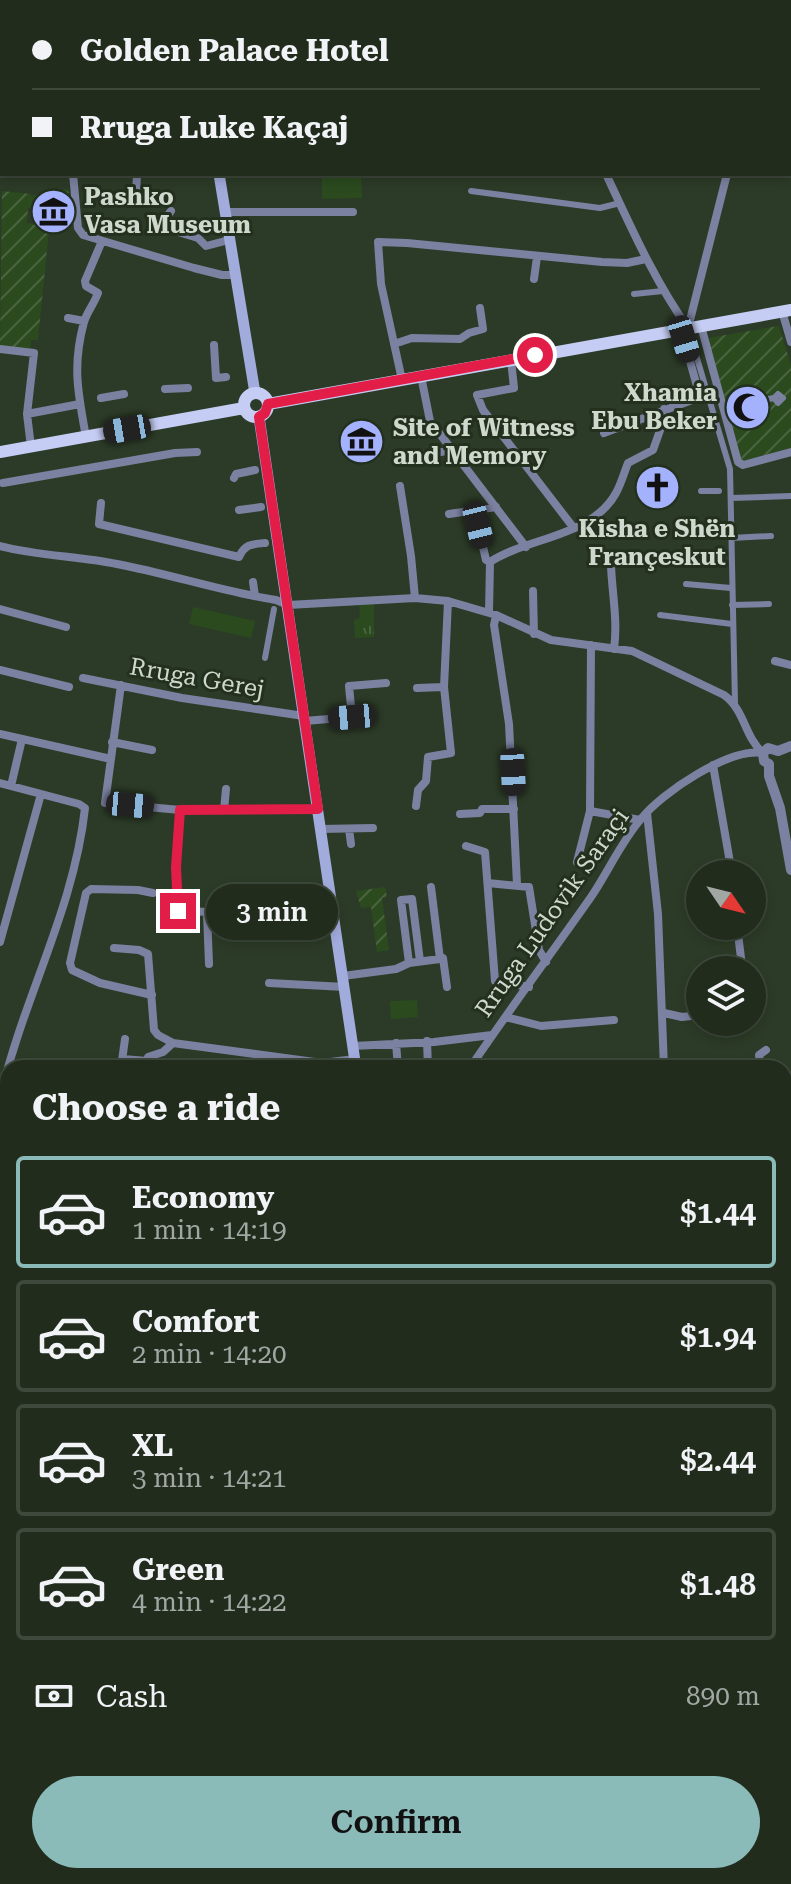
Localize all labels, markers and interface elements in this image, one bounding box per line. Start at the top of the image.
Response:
text: Golden Palace Hotel [80,33,389,68]
text: Rruga Luke Kaçaj [80,110,348,145]
place label: Pashko Vasa Museum [84,183,251,239]
museum icon: Pashko Vasa Museum [29,187,77,235]
car [666,313,702,365]
route start [517,337,553,373]
place label: Xhamia Ebu Beker [591,379,717,435]
mosque icon: Xhamia Ebu Beker [724,383,772,431]
car [101,413,153,445]
place label: Site of Witness and Memory [393,414,575,470]
museum icon: Site of Witness and Memory [338,418,386,466]
church icon: Kisha e Shën Françeskut [633,463,681,511]
car [461,499,495,551]
place label: Kisha e Shën Françeskut [579,515,735,571]
street label: Rruga Gerej [128,652,266,704]
car [327,703,377,731]
car [500,747,526,797]
car [105,791,155,819]
street label: Rruga Ludovik Saraçi [469,803,635,1022]
north arrow [686,860,766,940]
map controls [686,860,766,1036]
callout: 3 min [206,883,338,939]
route end [160,893,196,929]
text: 3 min [236,897,308,927]
button: layers [686,956,766,1036]
text: Choose a ride [32,1087,280,1129]
icon: car [36,1176,108,1248]
text: Economy [132,1180,274,1215]
text: $1.44 [680,1195,756,1230]
text: 1 min · 14:19 [132,1215,287,1245]
icon: car [36,1300,108,1372]
text: Comfort [132,1304,259,1339]
text: $1.94 [680,1319,756,1354]
text: 2 min · 14:20 [132,1339,287,1369]
icon: car [36,1424,108,1496]
text: XL [132,1428,173,1463]
text: $2.44 [680,1443,756,1478]
text: 3 min · 14:21 [132,1463,287,1493]
icon: car [36,1548,108,1620]
text: Green [132,1552,224,1587]
text: $1.48 [680,1567,756,1602]
text: 4 min · 14:22 [132,1587,287,1617]
icon: cash [32,1674,76,1718]
text: Cash [96,1679,167,1714]
text: 890 m [686,1681,760,1711]
button: Confirm [32,1776,760,1868]

